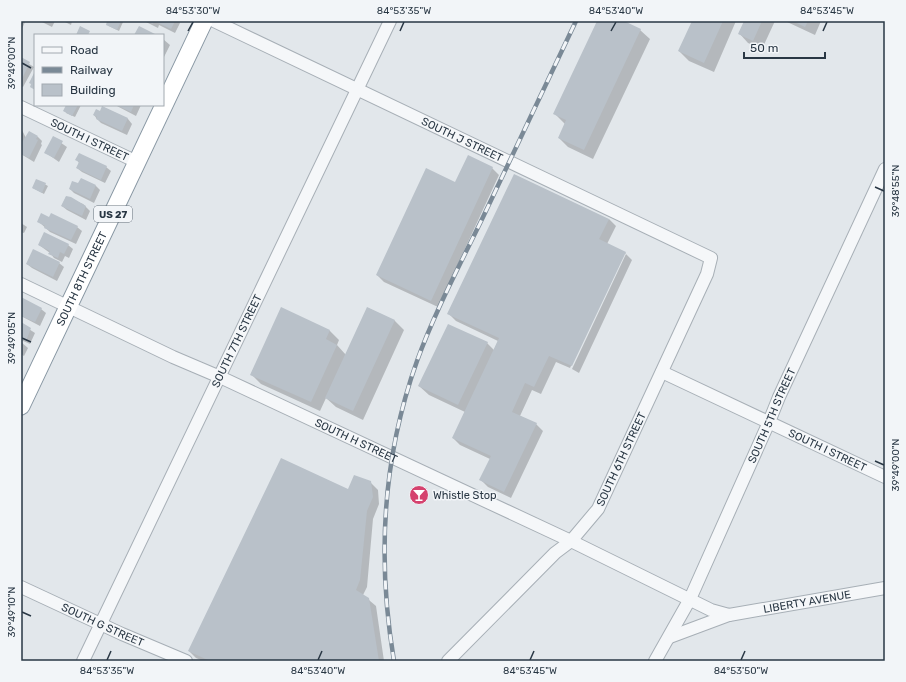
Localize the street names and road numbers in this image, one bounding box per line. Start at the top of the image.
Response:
street label: SOUTH J STREET [419,115,505,165]
street label: SOUTH I STREET [48,116,131,164]
road number: US 27 [94,206,132,222]
street label: SOUTH 8TH STREET [54,229,110,328]
street label: SOUTH 7TH STREET [209,292,265,390]
street label: SOUTH 5TH STREET [745,366,799,465]
street label: SOUTH 6TH STREET [594,410,649,508]
street label: SOUTH H STREET [313,416,400,466]
street label: SOUTH I STREET [786,426,869,475]
street label: LIBERTY AVENUE [762,588,852,616]
street label: SOUTH G STREET [59,601,146,650]

